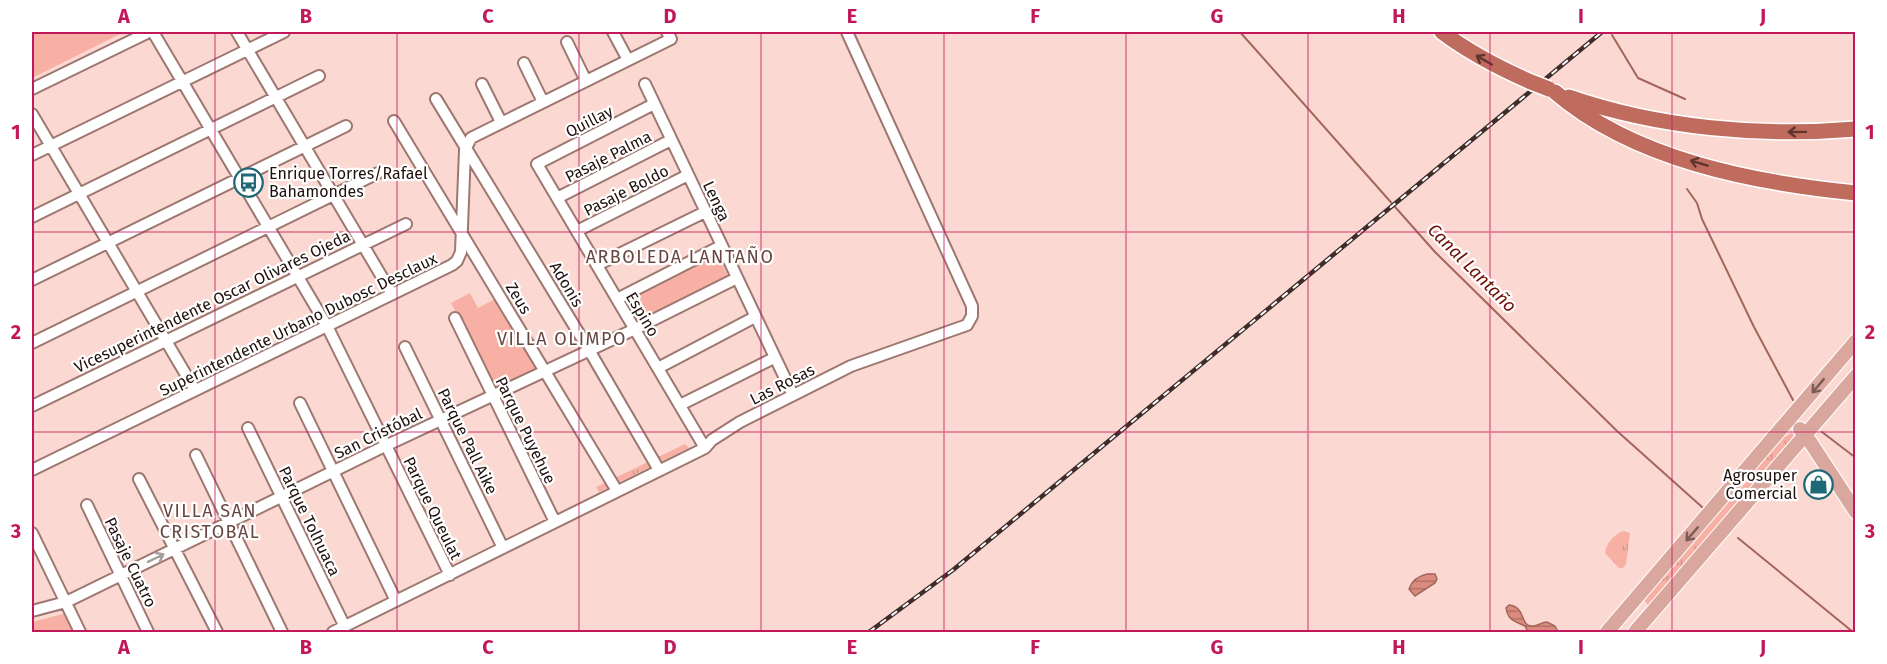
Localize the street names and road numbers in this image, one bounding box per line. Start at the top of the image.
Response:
street label: Quillay [562,101,616,141]
street label: Pasaje Palma [562,127,655,186]
street label: Pasaje Boldo [581,161,672,220]
street label: Lenga [699,178,734,224]
street label: Vicesuperintendente Oscar Olivares Ojeda [71,226,353,377]
street label: Superintendente Urbano Dubosc Desclaux [156,249,440,400]
street label: Adonis [546,258,587,310]
street label: Zeus [502,279,535,318]
street label: Espino [622,288,663,340]
street label: Las Rosas [747,360,818,409]
street label: Parque Puyehue [491,374,560,487]
street label: Parque Pall Aike [434,385,501,497]
street label: San Cristóbal [331,404,426,463]
street label: Parque Queulat [399,454,466,563]
street label: Parque Tolhuaca [275,463,344,579]
street label: Pasaje Cuatro [101,514,161,610]

